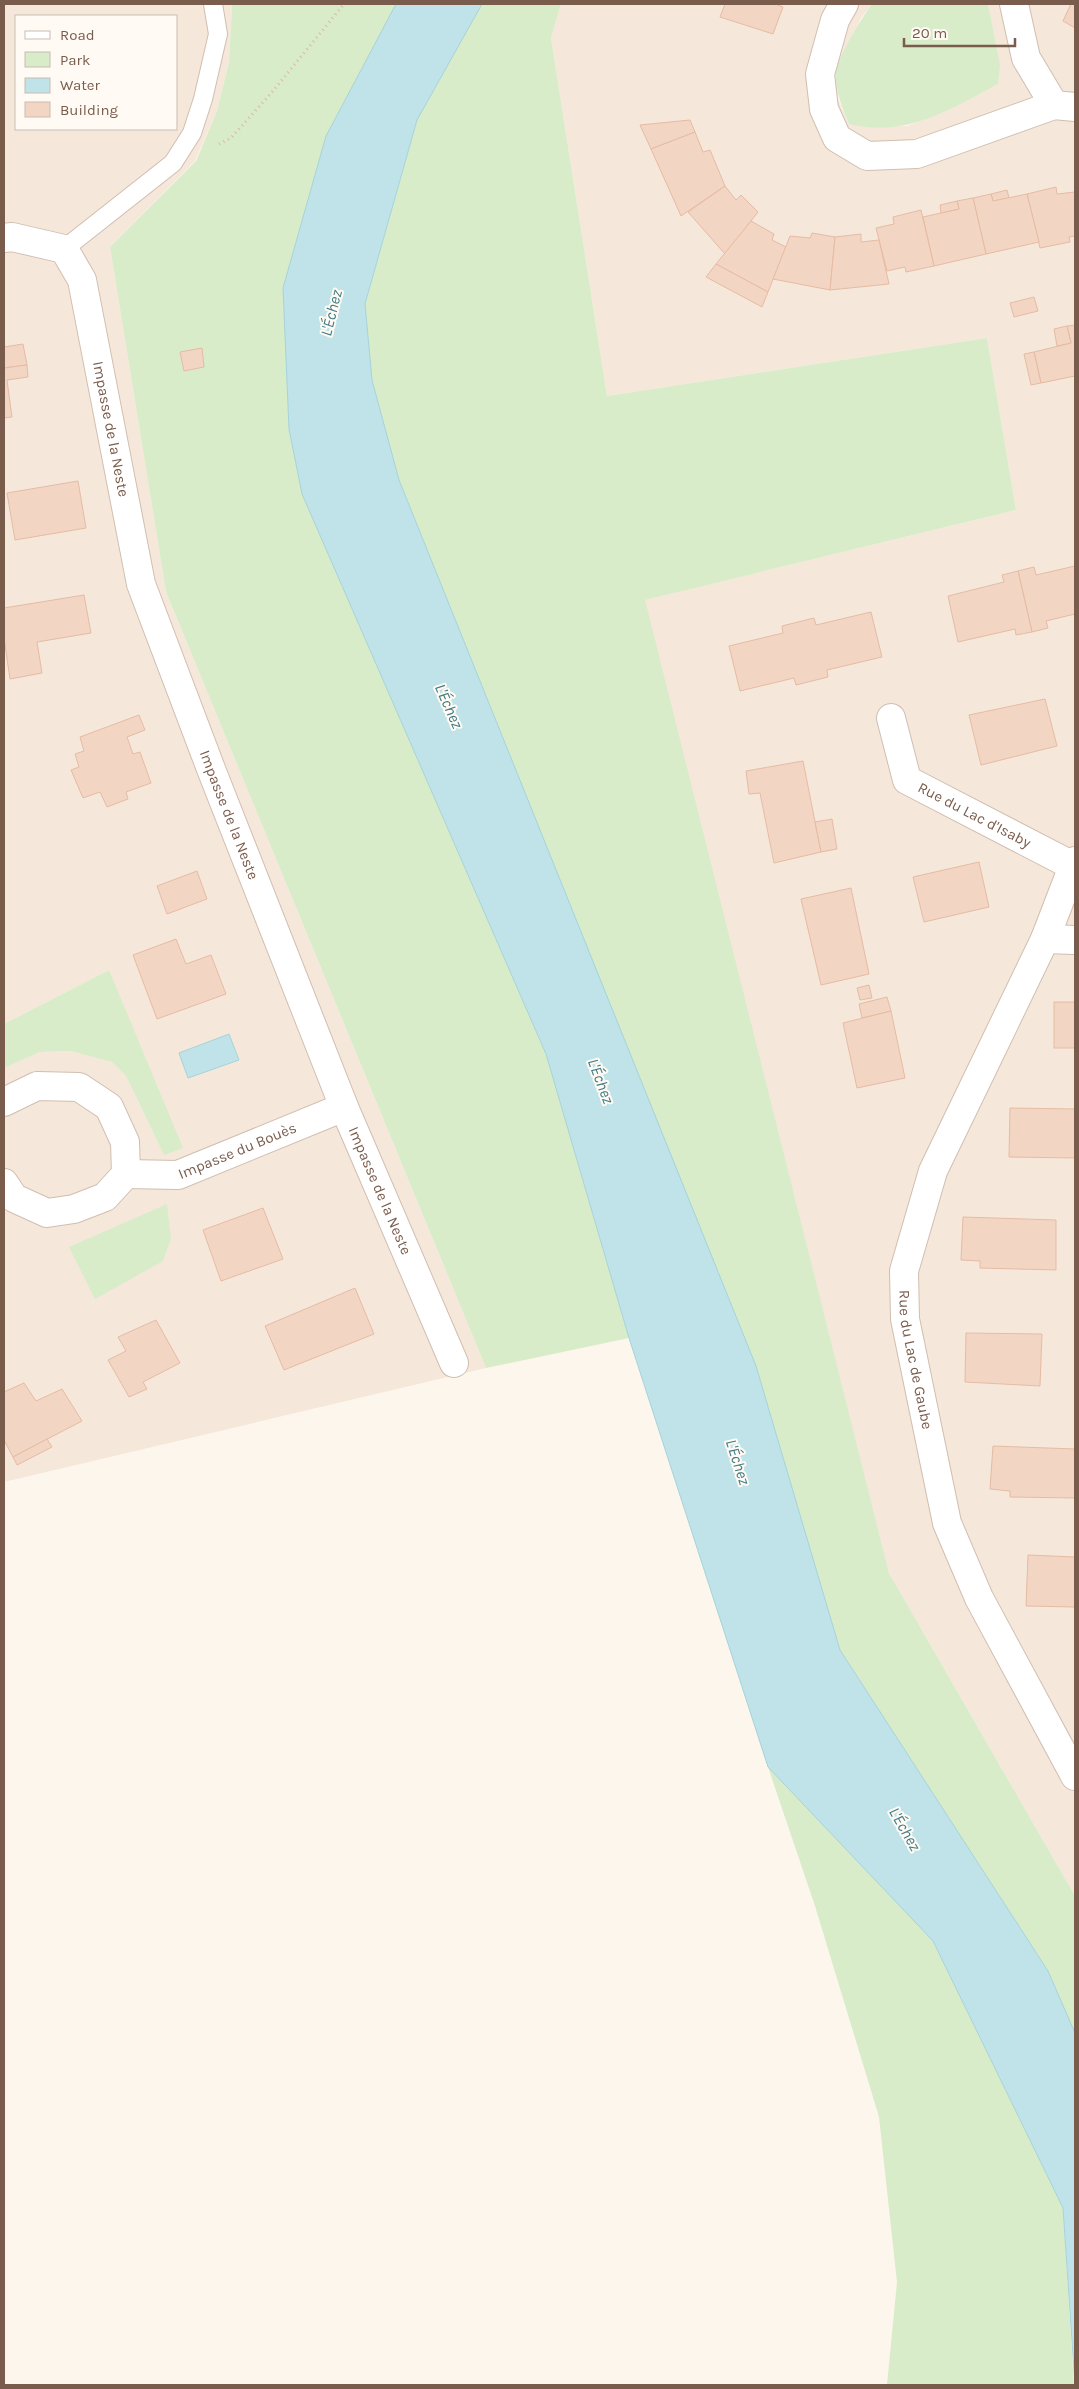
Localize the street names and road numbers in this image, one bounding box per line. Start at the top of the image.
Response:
street label: Impasse de la Neste [89,360,133,498]
street label: Impasse de la Neste [196,747,263,882]
street label: Rue du Lac d'Isaby [915,778,1034,852]
street label: Impasse du Bouès [175,1119,299,1183]
street label: Impasse de la Neste [344,1124,415,1257]
street label: Rue du Lac de Gaube [895,1290,936,1431]

